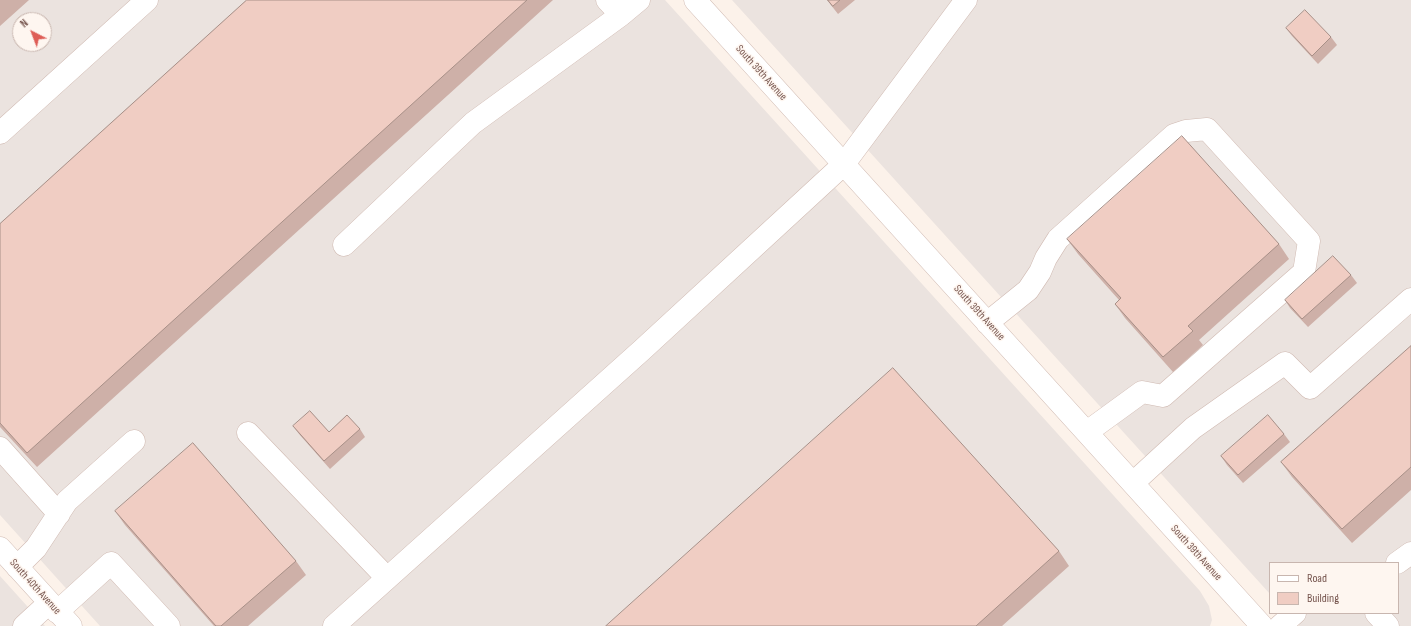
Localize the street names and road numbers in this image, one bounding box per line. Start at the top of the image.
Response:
street label: South 39th Avenue [733,43,789,103]
street label: South 39th Avenue [951,283,1007,343]
street label: South 39th Avenue [1168,523,1224,583]
street label: South 40th Avenue [7,557,63,617]

